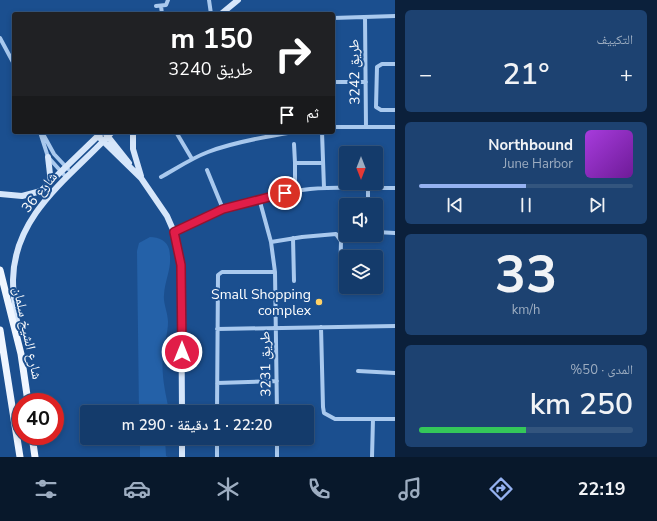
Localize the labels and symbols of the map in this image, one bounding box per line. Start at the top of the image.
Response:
street label: طريق 3242 [344,39,365,105]
north arrow [339,146,383,190]
street label: شارع 36 [17,168,62,217]
pin [268,176,302,210]
street label: شارع الشيخ سلمان [8,285,47,381]
place label: Small Shopping complex [211,285,312,320]
marker: Small Shopping complex [314,297,324,307]
position arrow [161,331,203,373]
street label: طريق 3231 [255,331,276,397]
speed limit sign: 40 [12,393,64,445]

